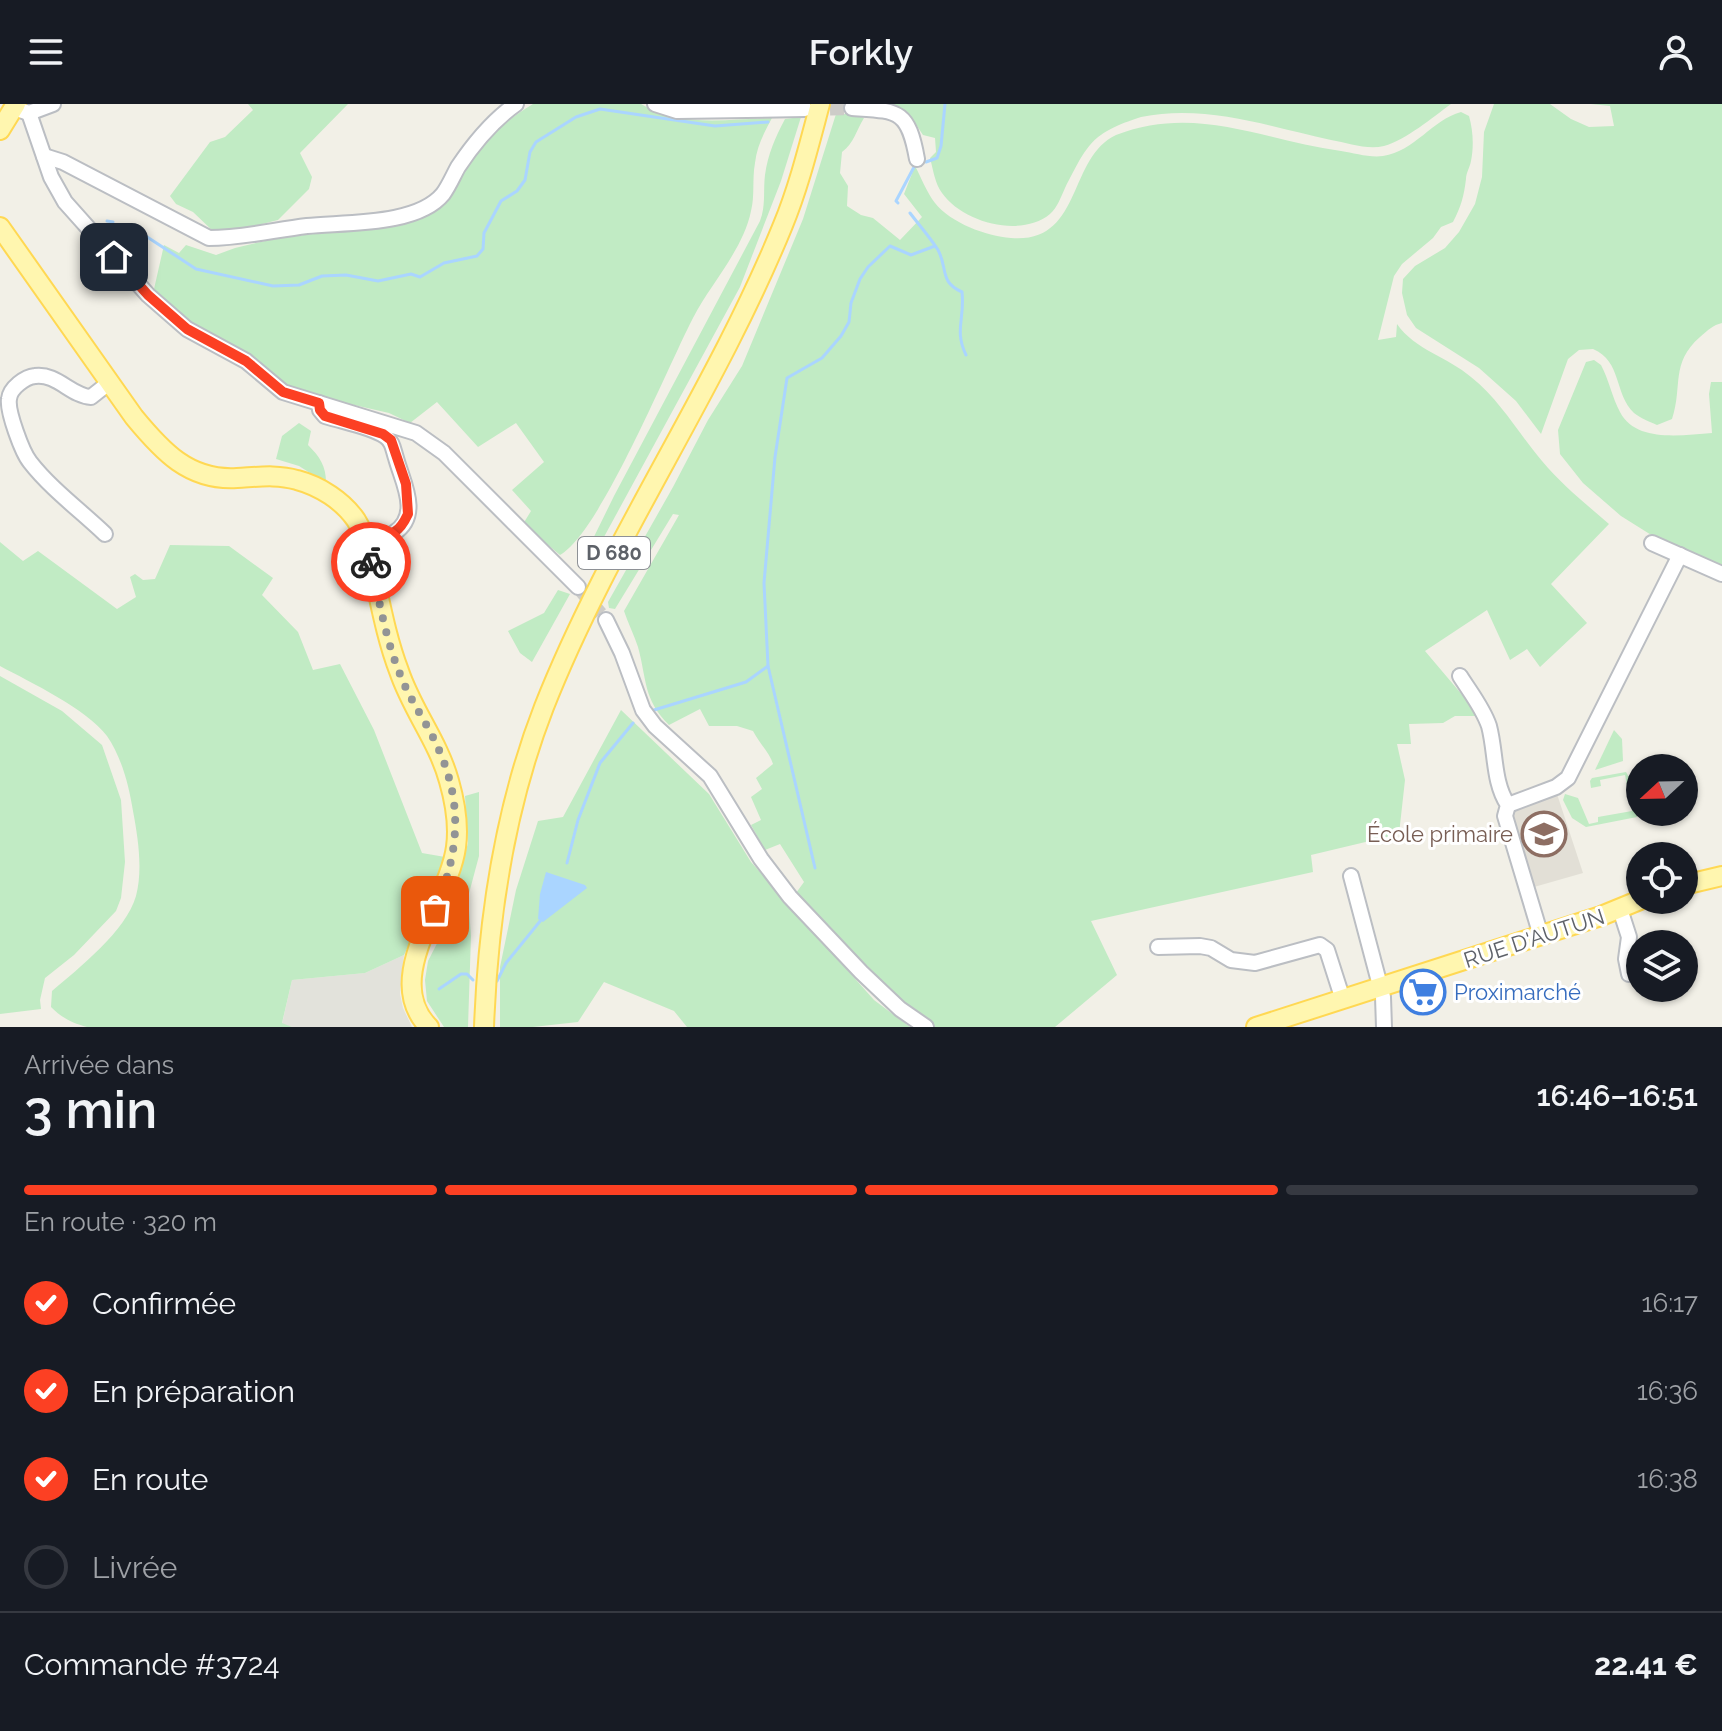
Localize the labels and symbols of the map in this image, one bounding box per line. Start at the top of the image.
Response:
pin [80,223,148,291]
courier [331,522,411,602]
road number: D 680 [578,537,650,569]
north arrow [1626,754,1698,826]
school or university icon: École primaire [1520,810,1568,858]
place label: École primaire [1367,821,1513,847]
pin [401,876,469,944]
street label: RUE D'AUTUN [1460,903,1608,973]
supermarket icon: Proximarché [1399,968,1447,1016]
place label: Proximarché [1454,979,1581,1005]

